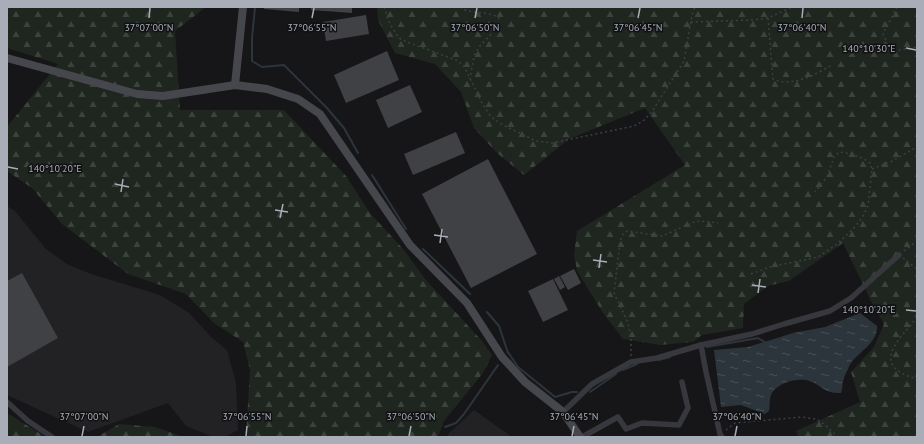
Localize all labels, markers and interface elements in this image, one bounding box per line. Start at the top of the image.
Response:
text: 37°07'00"N [124,21,174,34]
text: 37°06'55"N [287,21,337,34]
text: 37°06'50"N [450,21,500,34]
text: 37°06'45"N [613,21,663,34]
text: 37°06'40"N [777,21,827,34]
text: 140°10'30"E [842,42,896,55]
text: 140°10'20"E [28,162,82,175]
text: 140°10'20"E [842,303,896,316]
text: 37°07'00"N [59,410,109,423]
text: 37°06'55"N [222,410,272,423]
text: 37°06'50"N [386,410,436,423]
text: 37°06'45"N [549,410,599,423]
text: 37°06'40"N [712,410,762,423]

